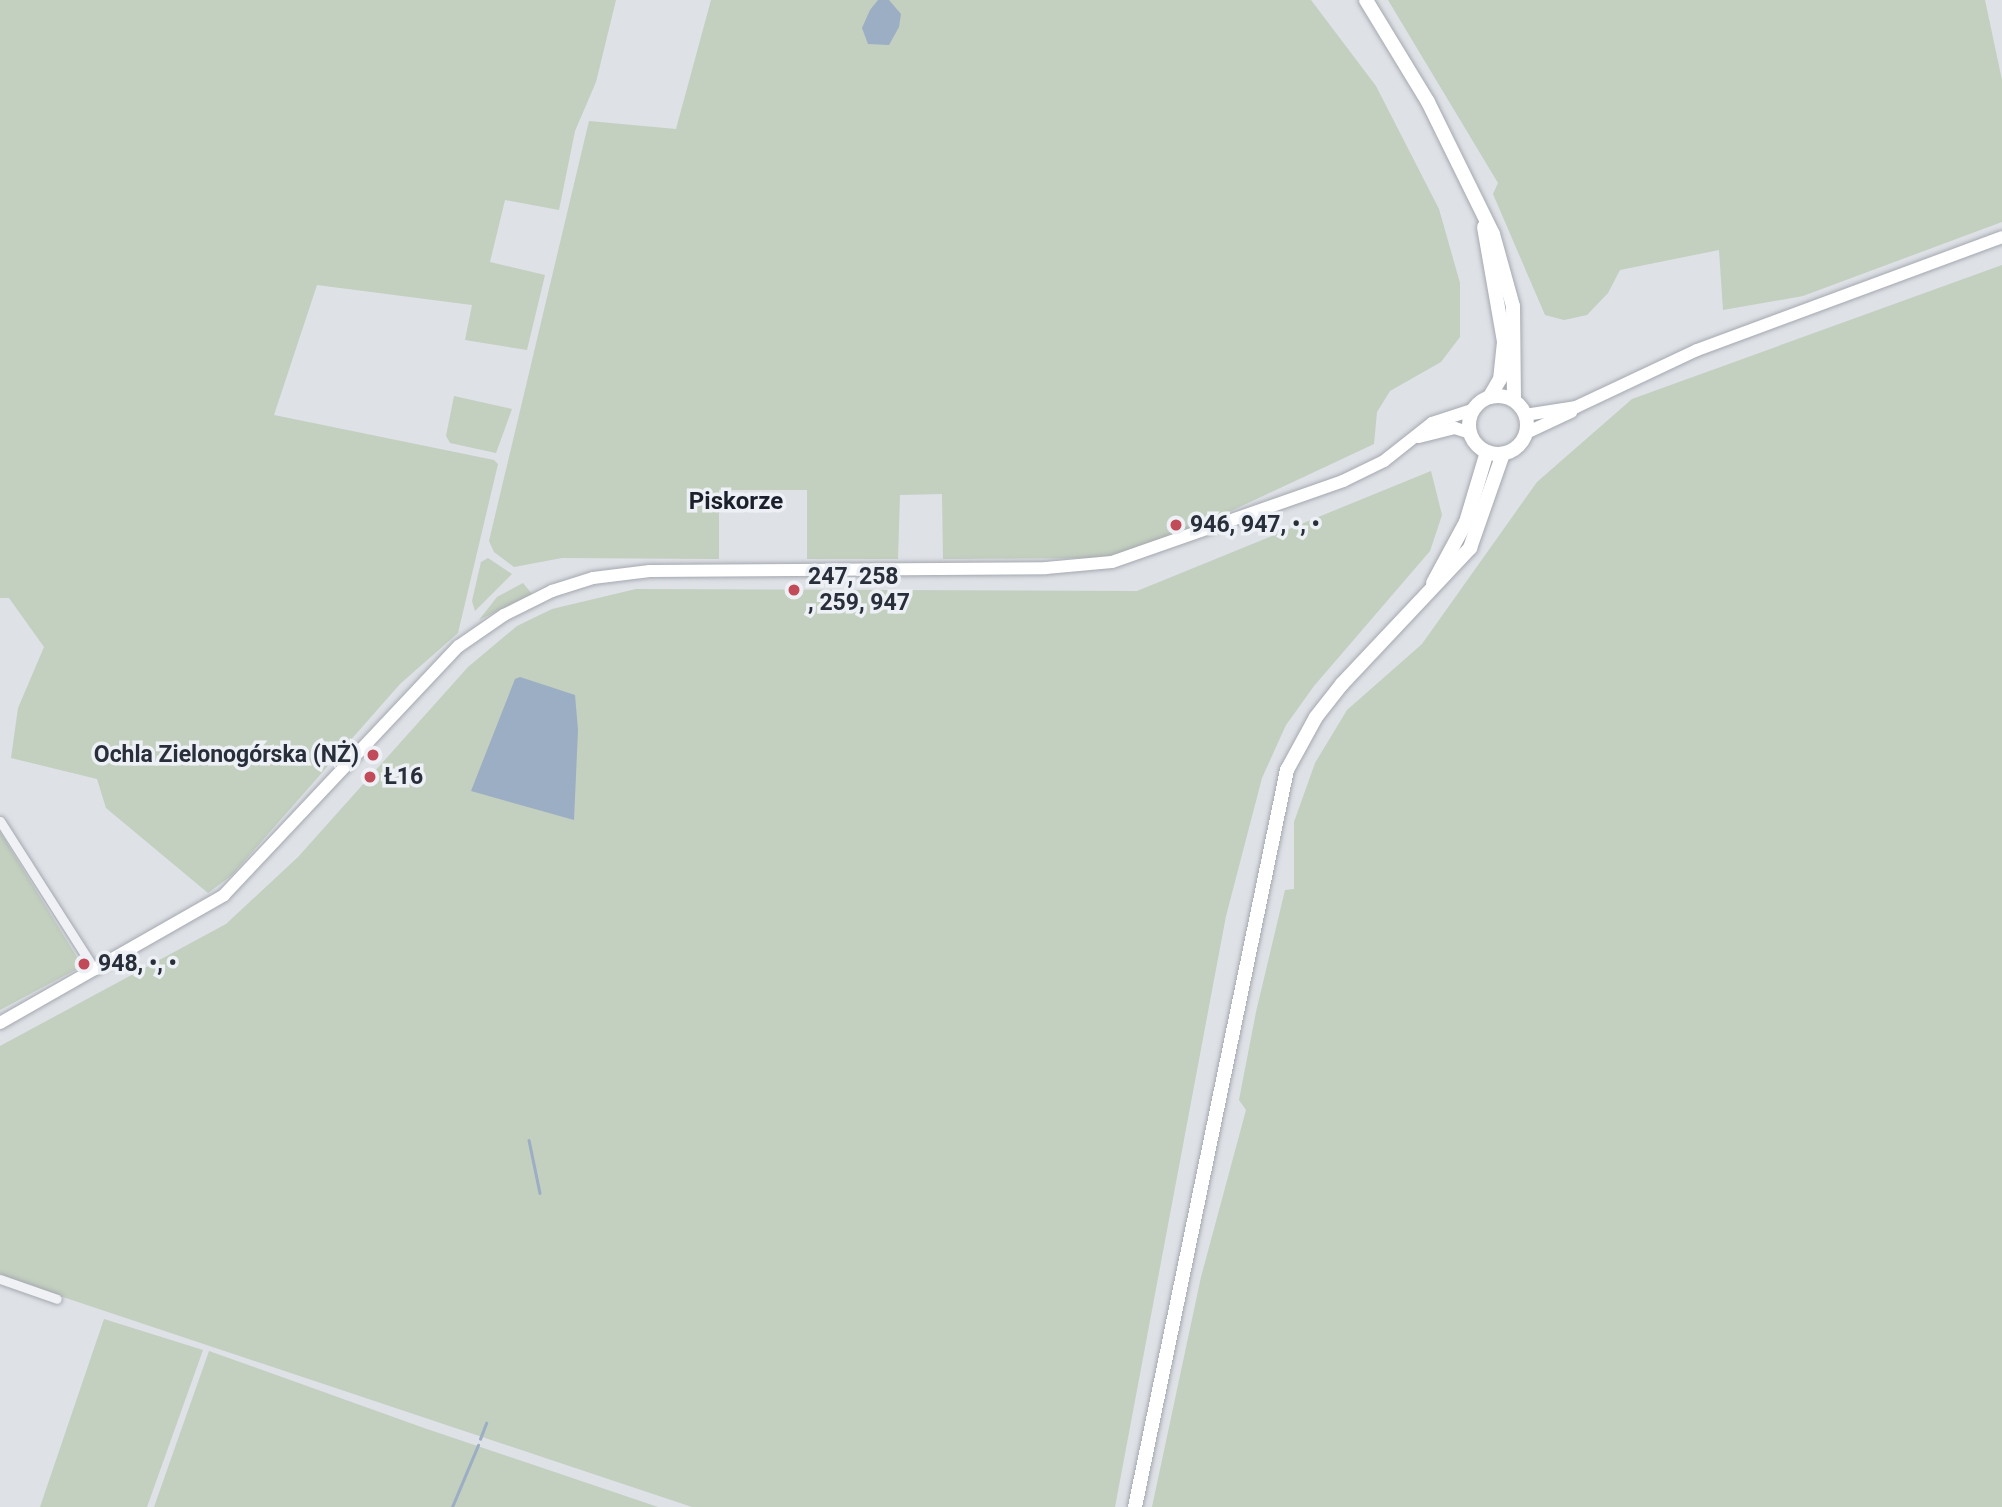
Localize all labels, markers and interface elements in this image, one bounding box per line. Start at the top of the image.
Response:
district label: Piskorze [689,488,783,516]
place label: 946, 947, •, • [1190,511,1320,539]
marker: 946, 947, •, • [1168,517,1184,533]
place label: 247, 258 , 259, 947 [808,563,910,617]
marker: 247, 258 , 259, 947 [786,582,802,598]
place label: Ochla Zielonogórska (NŻ) [94,741,359,769]
marker: Ochla Zielonogórska (NŻ) [365,747,381,763]
place label: Ł16 [384,763,423,791]
marker: Ł16 [362,769,378,785]
place label: 948, •, • [98,950,177,978]
marker: 948, •, • [76,956,92,972]

